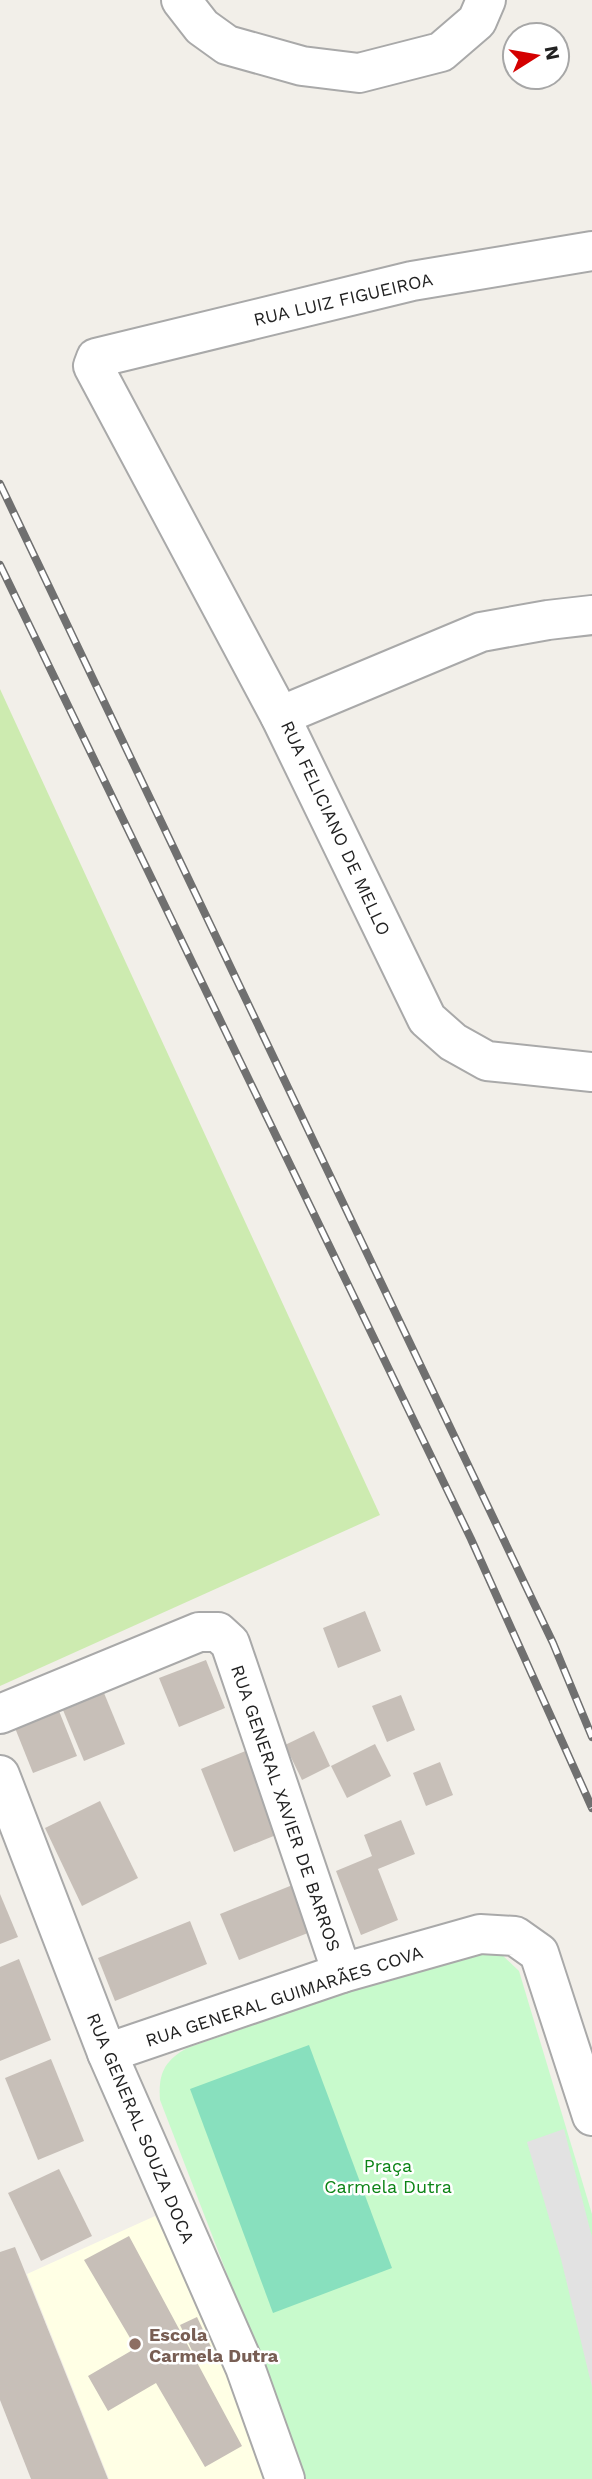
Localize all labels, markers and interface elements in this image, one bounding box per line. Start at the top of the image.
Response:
north arrow [501,21,571,91]
text: N [540,44,565,62]
street label: RUA LUIZ FIGUEIROA [251,268,435,330]
street label: RUA FELICIANO DE MELLO [277,717,395,939]
street label: RUA GENERAL XAVIER DE BARROS [227,1662,345,1954]
street label: RUA GENERAL GUIMARÃES COVA [143,1941,425,2051]
street label: RUA GENERAL SOUZA DOCA [83,2010,199,2246]
park label: Praça Carmela Dutra [324,2155,452,2197]
place label: Escola Carmela Dutra [149,2324,279,2366]
marker: Escola Carmela Dutra [127,2336,143,2352]

